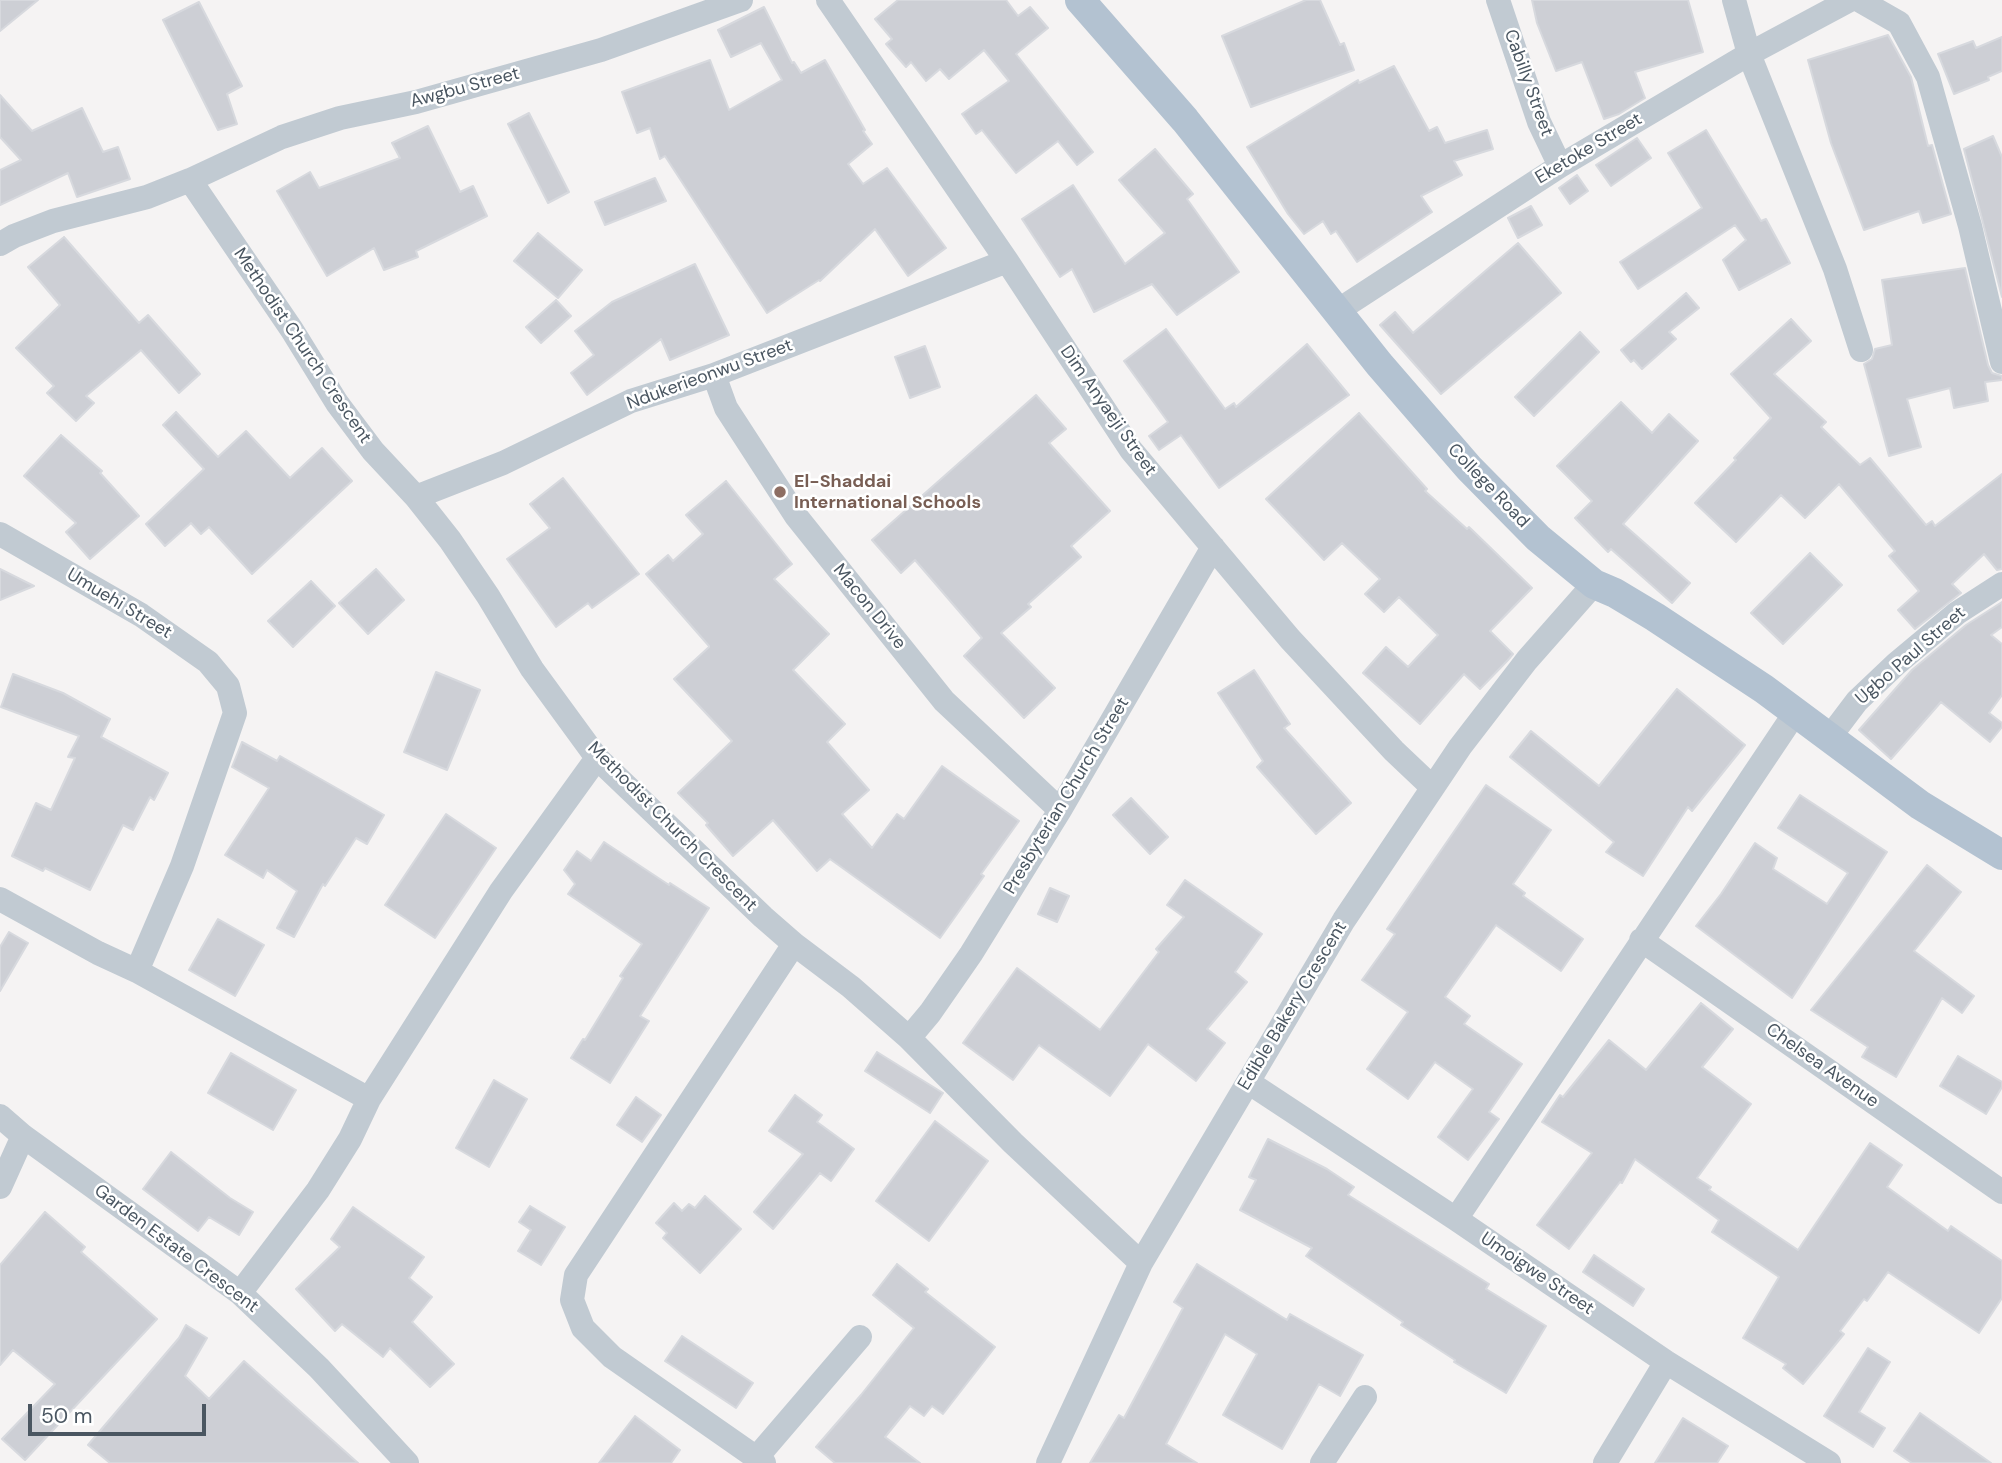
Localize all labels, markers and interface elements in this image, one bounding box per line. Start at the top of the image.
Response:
street label: Cabilly Street [1499,27,1557,139]
street label: Awgbu Street [408,63,522,113]
street label: Eketoke Street [1532,109,1646,189]
street label: Methodist Church Crescent [228,244,376,448]
street label: Ndukerieonwu Street [624,335,796,415]
street label: Dim Anyaeji Street [1055,342,1161,480]
street label: College Road [1443,440,1533,532]
place label: El-Shaddai International Schools [794,471,981,514]
marker: El-Shaddai International Schools [772,484,788,500]
street label: Macon Drive [828,560,910,654]
street label: Umuehi Street [63,564,175,644]
street label: Ugbo Paul Street [1852,602,1970,710]
street label: Presbyterian Church Street [1000,694,1134,898]
street label: Methodist Church Crescent [583,738,761,916]
street label: Edible Bakery Crescent [1234,918,1352,1094]
street label: Chelsea Avenue [1762,1019,1882,1113]
street label: Garden Estate Crescent [90,1180,262,1318]
street label: Umoigwe Street [1476,1228,1598,1320]
scale bar [32,1390,210,1434]
text: 50 m [41,1402,92,1430]

